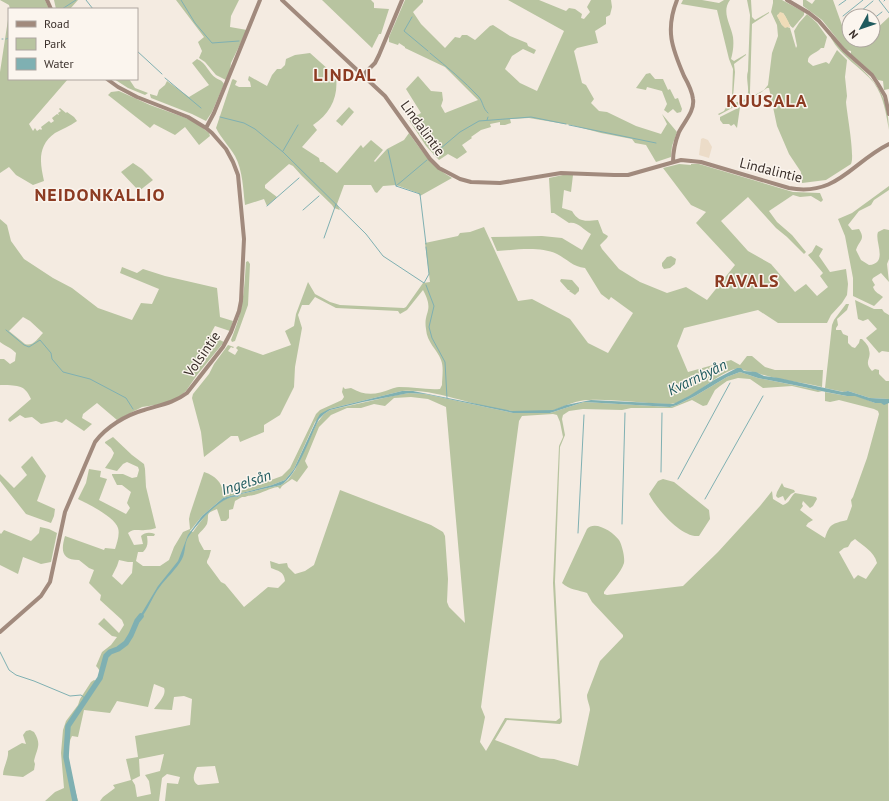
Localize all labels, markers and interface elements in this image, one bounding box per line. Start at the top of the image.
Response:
legend [8,8,138,80]
north arrow [841,8,881,48]
text: Road [44,16,69,31]
text: N [846,27,861,42]
text: Park [44,36,66,51]
text: Water [44,56,74,71]
district label: LINDAL [313,63,377,86]
district label: KUUSALA [726,89,808,112]
street label: Lindalintie [397,97,449,159]
street label: Lindalintie [738,153,804,187]
district label: NEIDONKALLIO [34,183,166,206]
district label: RAVALS [714,269,780,292]
street label: Volsintie [179,328,224,381]
water label: Kvarnbyån [664,354,730,399]
water label: Ingelsån [218,465,274,499]

